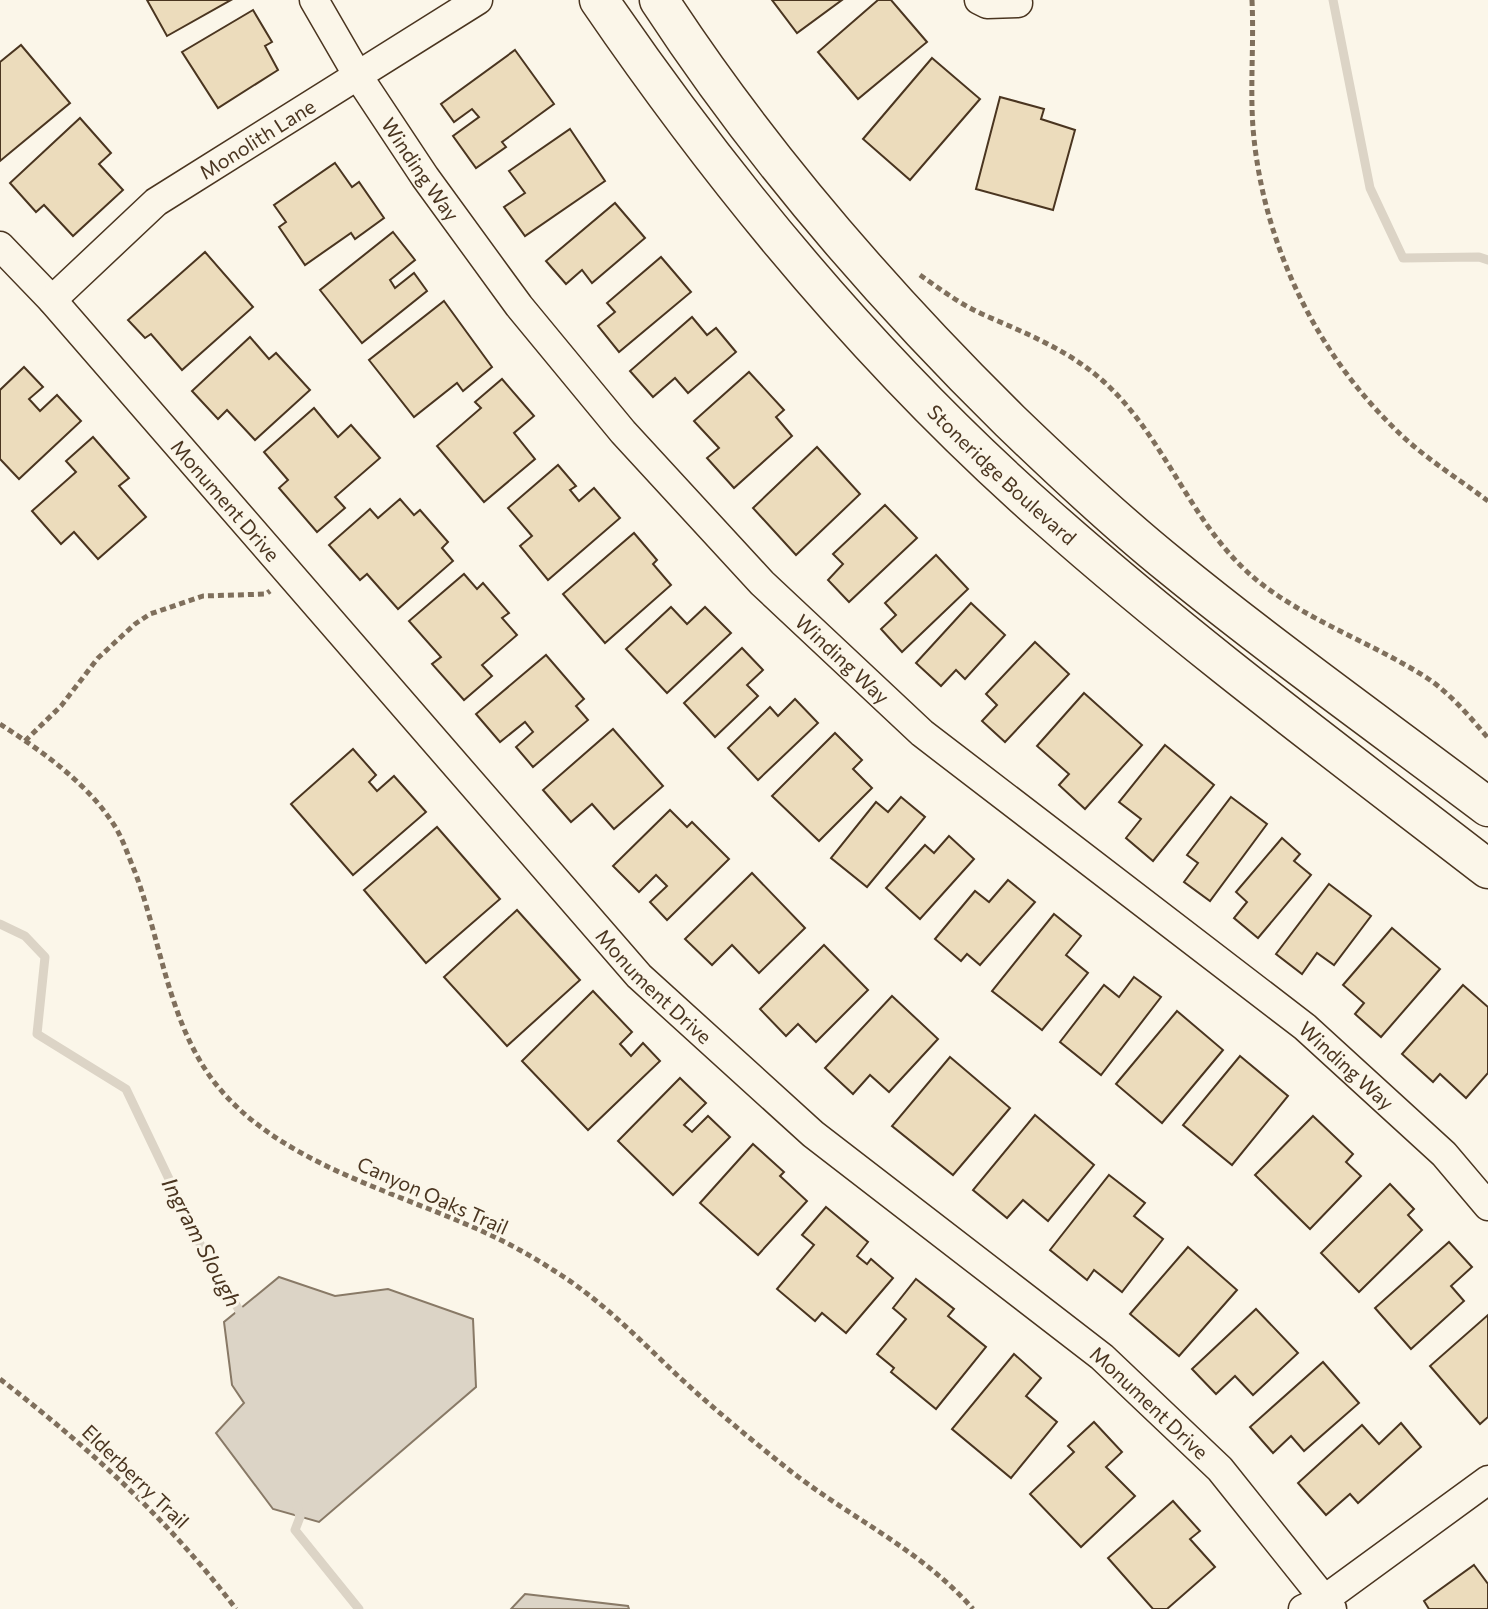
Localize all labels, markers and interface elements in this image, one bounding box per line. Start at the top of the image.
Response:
street label: Monolith Lane [195,93,319,184]
street label: Winding Way [377,113,465,225]
street label: Stoneridge Boulevard [923,399,1082,549]
street label: Monument Drive [166,434,285,566]
street label: Winding Way [791,609,895,708]
street label: Monument Drive [591,924,717,1048]
street label: Winding Way [1294,1016,1399,1114]
street label: Canyon Oaks Trail [354,1151,512,1239]
water label: Ingram Slough [157,1173,247,1311]
street label: Monument Drive [1086,1341,1214,1464]
street label: Elderberry Trail [78,1419,194,1533]

